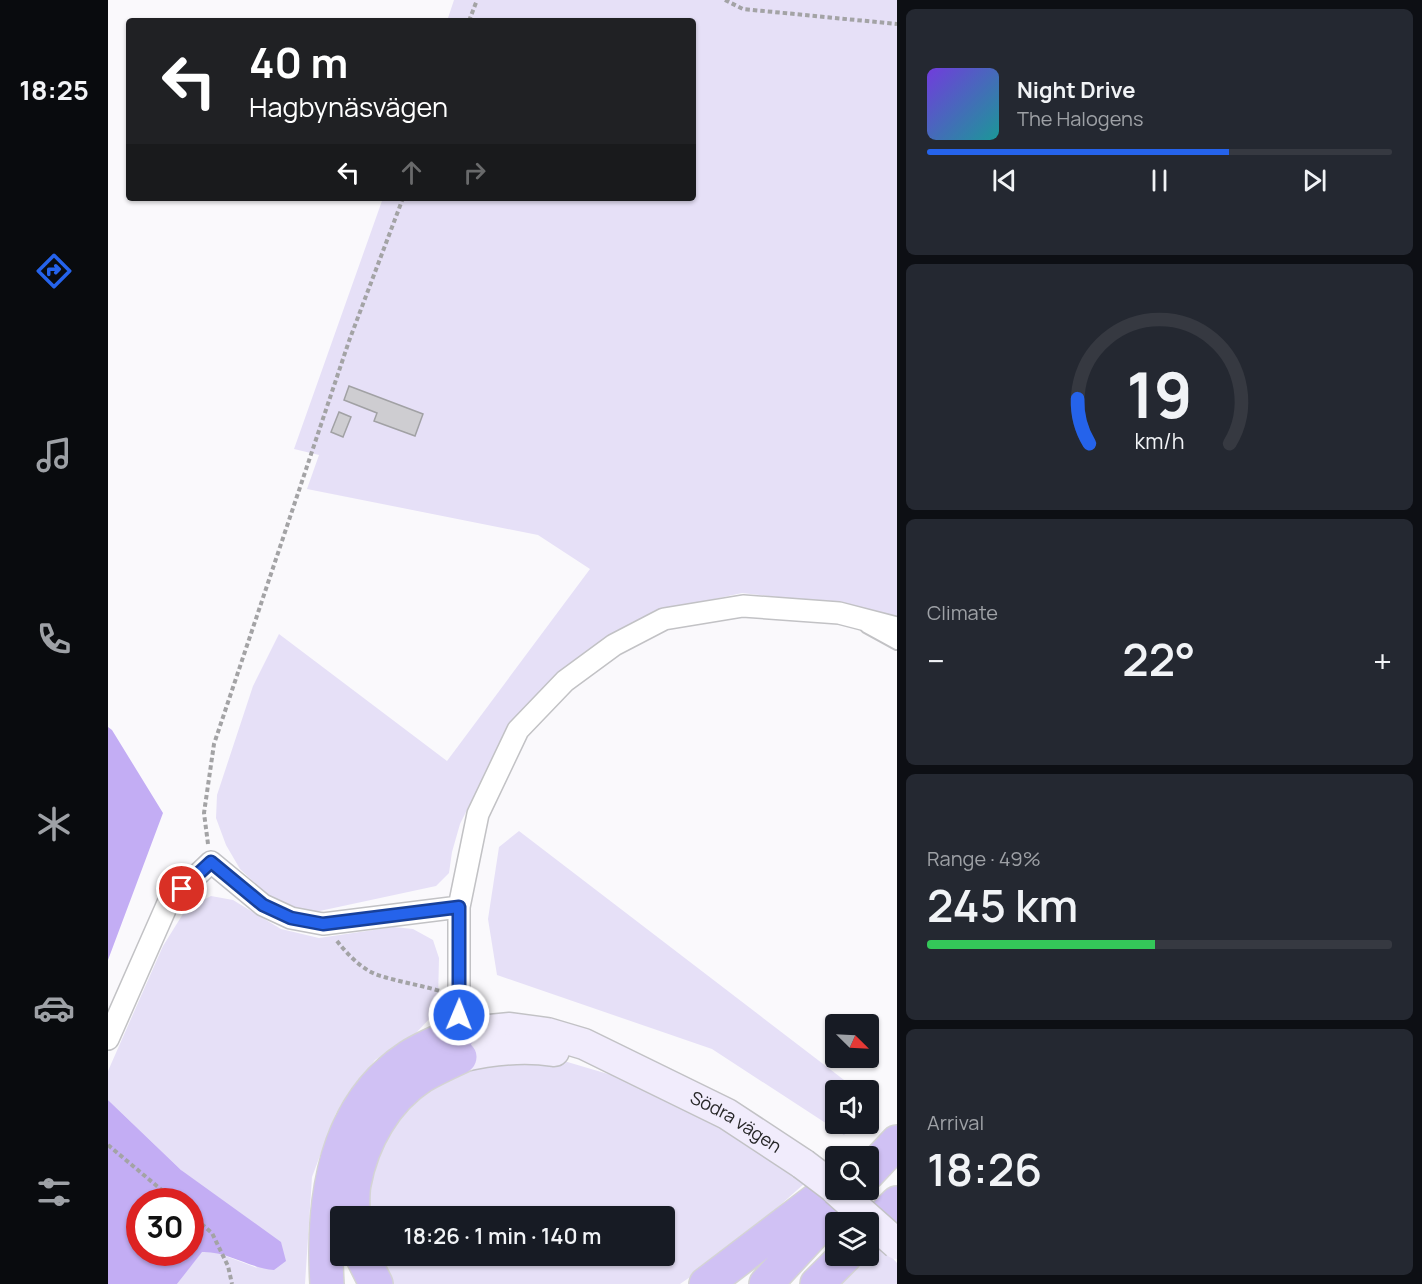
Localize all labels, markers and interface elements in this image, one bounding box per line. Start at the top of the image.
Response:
text: 40 m [249,33,348,91]
icon: left [150,42,228,120]
text: 18:25 [19,71,89,108]
text: Night Drive [1017,75,1136,105]
text: Hagbynäsvägen [249,88,448,125]
text: The Halogens [1017,105,1143,132]
icon: left [332,156,365,189]
icon: ahead [395,156,428,189]
icon: right [458,156,491,189]
icon: previous [988,164,1021,197]
icon: pause [1143,164,1176,197]
icon: next [1298,164,1331,197]
icon: directions [33,250,75,292]
text: 19 [1126,351,1193,437]
text: km/h [1135,426,1184,455]
icon: music [33,434,75,476]
text: Climate [927,599,998,626]
icon: phone [33,618,75,660]
text: 22° [1122,628,1195,690]
text: − [927,638,945,683]
text: + [1373,638,1392,683]
icon: climate [33,803,75,845]
text: Range · 49% [927,845,1041,872]
pin [156,863,207,914]
icon: arrive [165,872,198,905]
text: 245 km [927,874,1078,936]
position arrow [427,983,491,1047]
icon: car [33,987,75,1029]
north arrow [825,1014,879,1068]
map controls [825,1014,879,1266]
button: sound [825,1080,879,1134]
street label: Södra vägen [687,1085,787,1158]
text: Arrival [927,1109,984,1136]
text: 18:26 [927,1138,1042,1200]
button: search [825,1146,879,1200]
icon: filters [33,1171,75,1213]
speed limit sign: 30 [126,1188,204,1266]
button: layers [825,1212,879,1266]
text: 18:26 · 1 min · 140 m [404,1221,601,1251]

